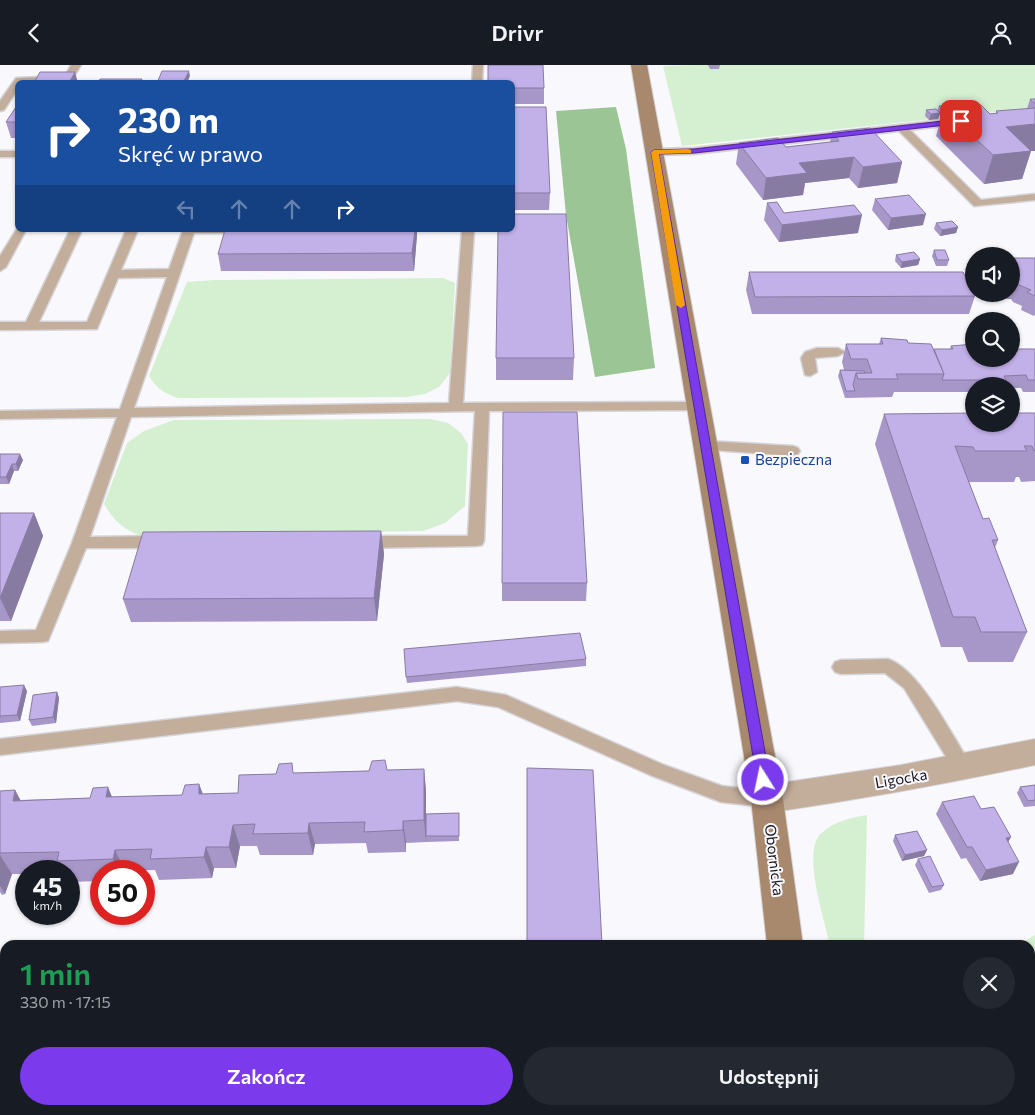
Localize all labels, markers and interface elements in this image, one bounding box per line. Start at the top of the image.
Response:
icon: back [20,19,48,47]
text: Drivr [492,19,543,46]
icon: person [987,19,1015,47]
text: 230 m [118,97,219,140]
icon: right [35,100,100,165]
pin [940,100,982,142]
icon: arrive [947,107,975,135]
text: Skręć w prawo [118,140,263,167]
icon: left [172,195,200,223]
icon: ahead [225,195,253,223]
icon: ahead [278,195,306,223]
icon: right [331,195,359,223]
map controls [965,247,1020,432]
button: sound [965,247,1020,302]
button: search [965,312,1020,367]
button: layers [965,377,1020,432]
place label: Bezpieczna [755,450,832,468]
marker: Bezpieczna [739,454,751,466]
position arrow [736,753,788,805]
street label: Ligocka [873,765,928,791]
street label: Obornicka [762,823,788,897]
speed limit sign: 50 [90,860,155,925]
text: 45 [33,871,62,901]
text: km/h [33,898,62,912]
text: 1 min [20,954,91,991]
button: close [963,957,1015,1009]
text: 330 m · 17:15 [20,992,111,1011]
button: Zakończ [20,1047,513,1105]
button: Udostępnij [523,1047,1015,1105]

